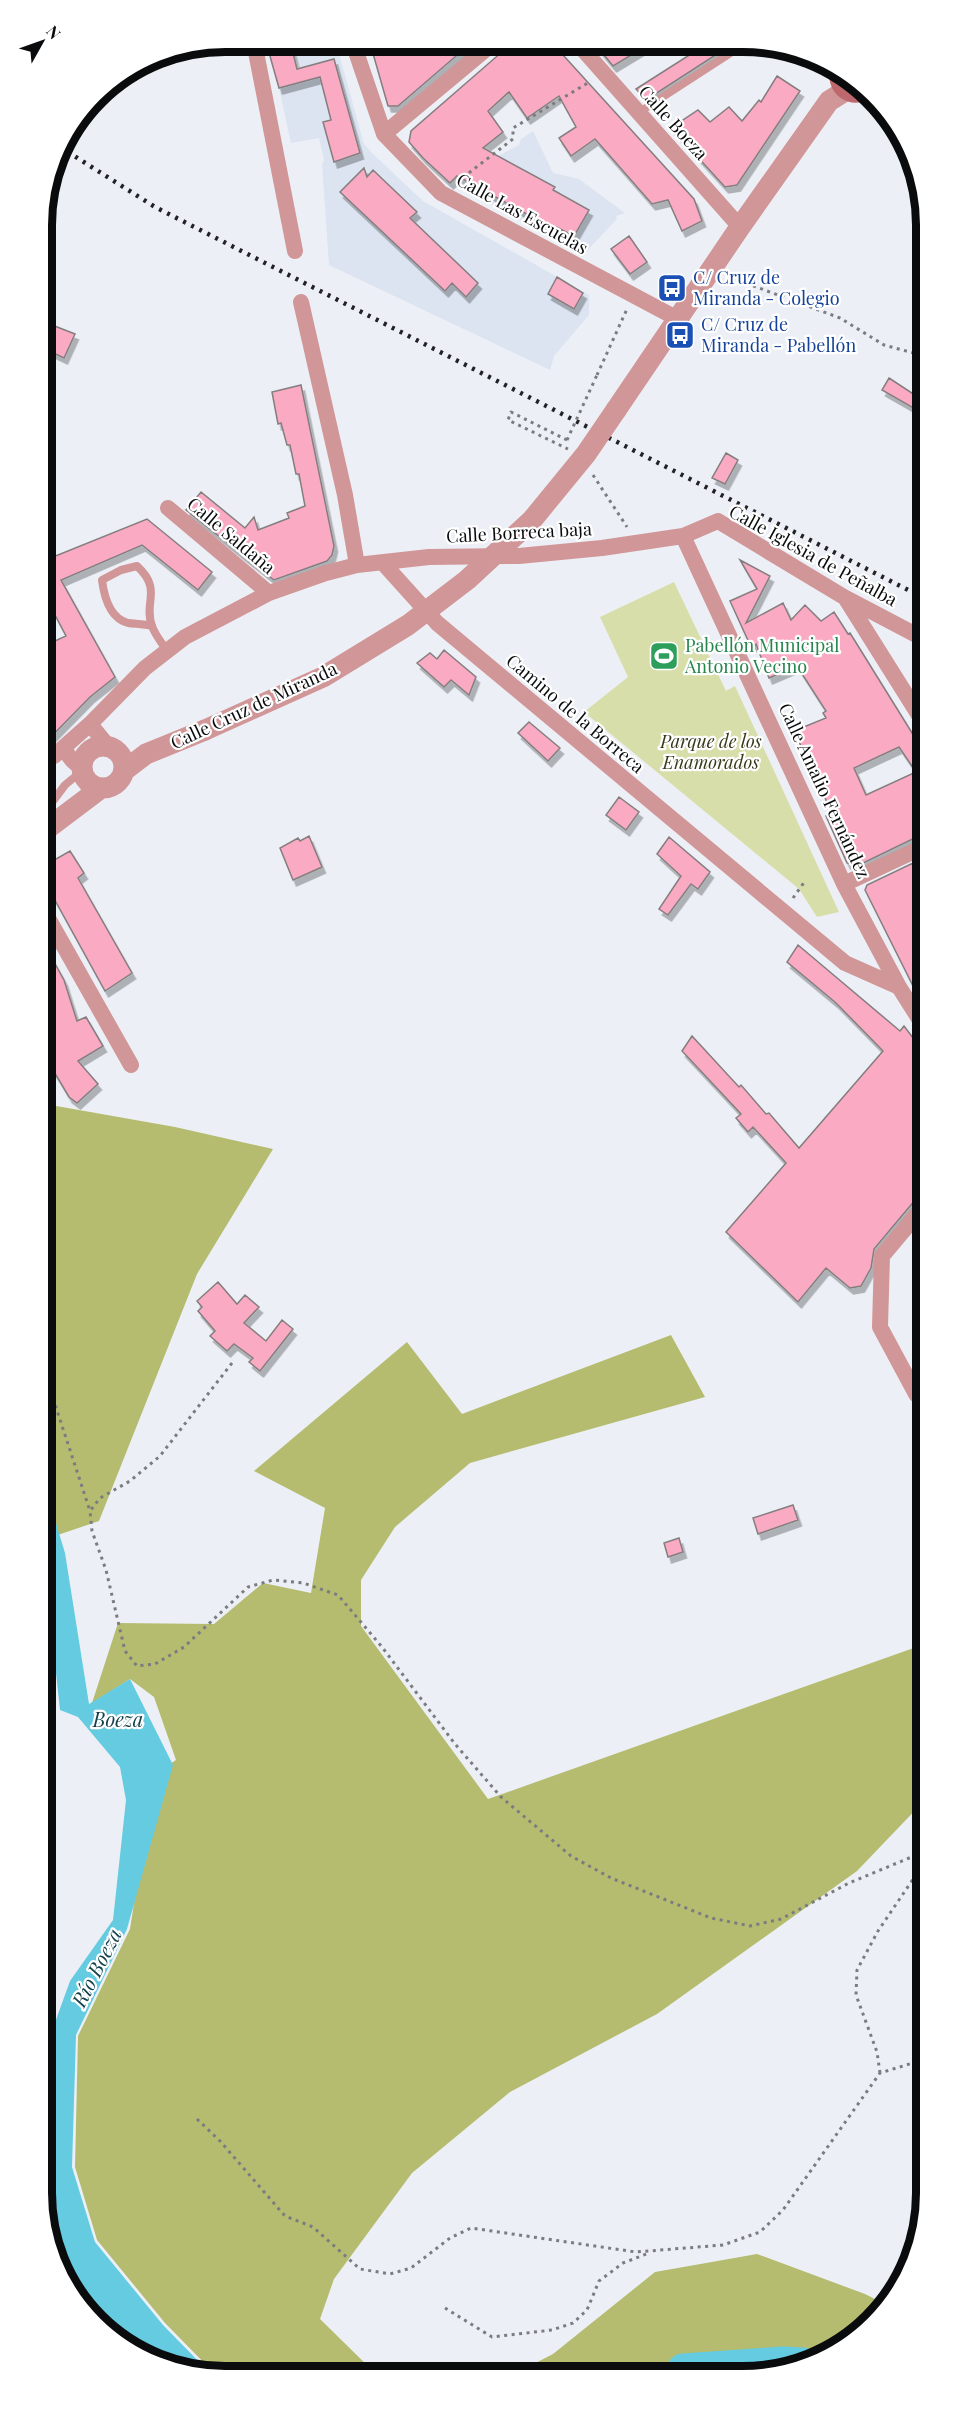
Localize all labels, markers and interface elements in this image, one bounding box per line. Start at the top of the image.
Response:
north arrow [12,12,72,72]
text: N [42,21,66,44]
street label: Calle Boeza [634,80,714,165]
street label: Calle Las Escuelas [453,167,592,259]
place label: C/ Cruz de Miranda - Colegio [693,265,840,310]
bus stop icon: C/ Cruz de Miranda - Colegio [656,272,688,304]
place label: C/ Cruz de Miranda - Pabellón [701,312,856,357]
bus stop icon: C/ Cruz de Miranda - Pabellón [664,319,696,351]
street label: Calle Saldaña [183,491,281,579]
street label: Calle Iglesia de Peñalba [725,499,902,611]
street label: Calle Borreca baja [446,516,592,548]
place label: Pabellón Municipal Antonio Vecino [684,633,839,678]
sports icon: Pabellón Municipal Antonio Vecino [648,640,680,672]
street label: Camino de la Borreca [502,648,650,778]
street label: Calle Cruz de Miranda [166,656,341,754]
street label: Calle Amalio Fernández [774,699,876,882]
park label: Parque de los Enamorados [659,729,762,774]
water label: Boeza [92,1705,143,1732]
water label: Río Boeza [64,1924,127,2012]

